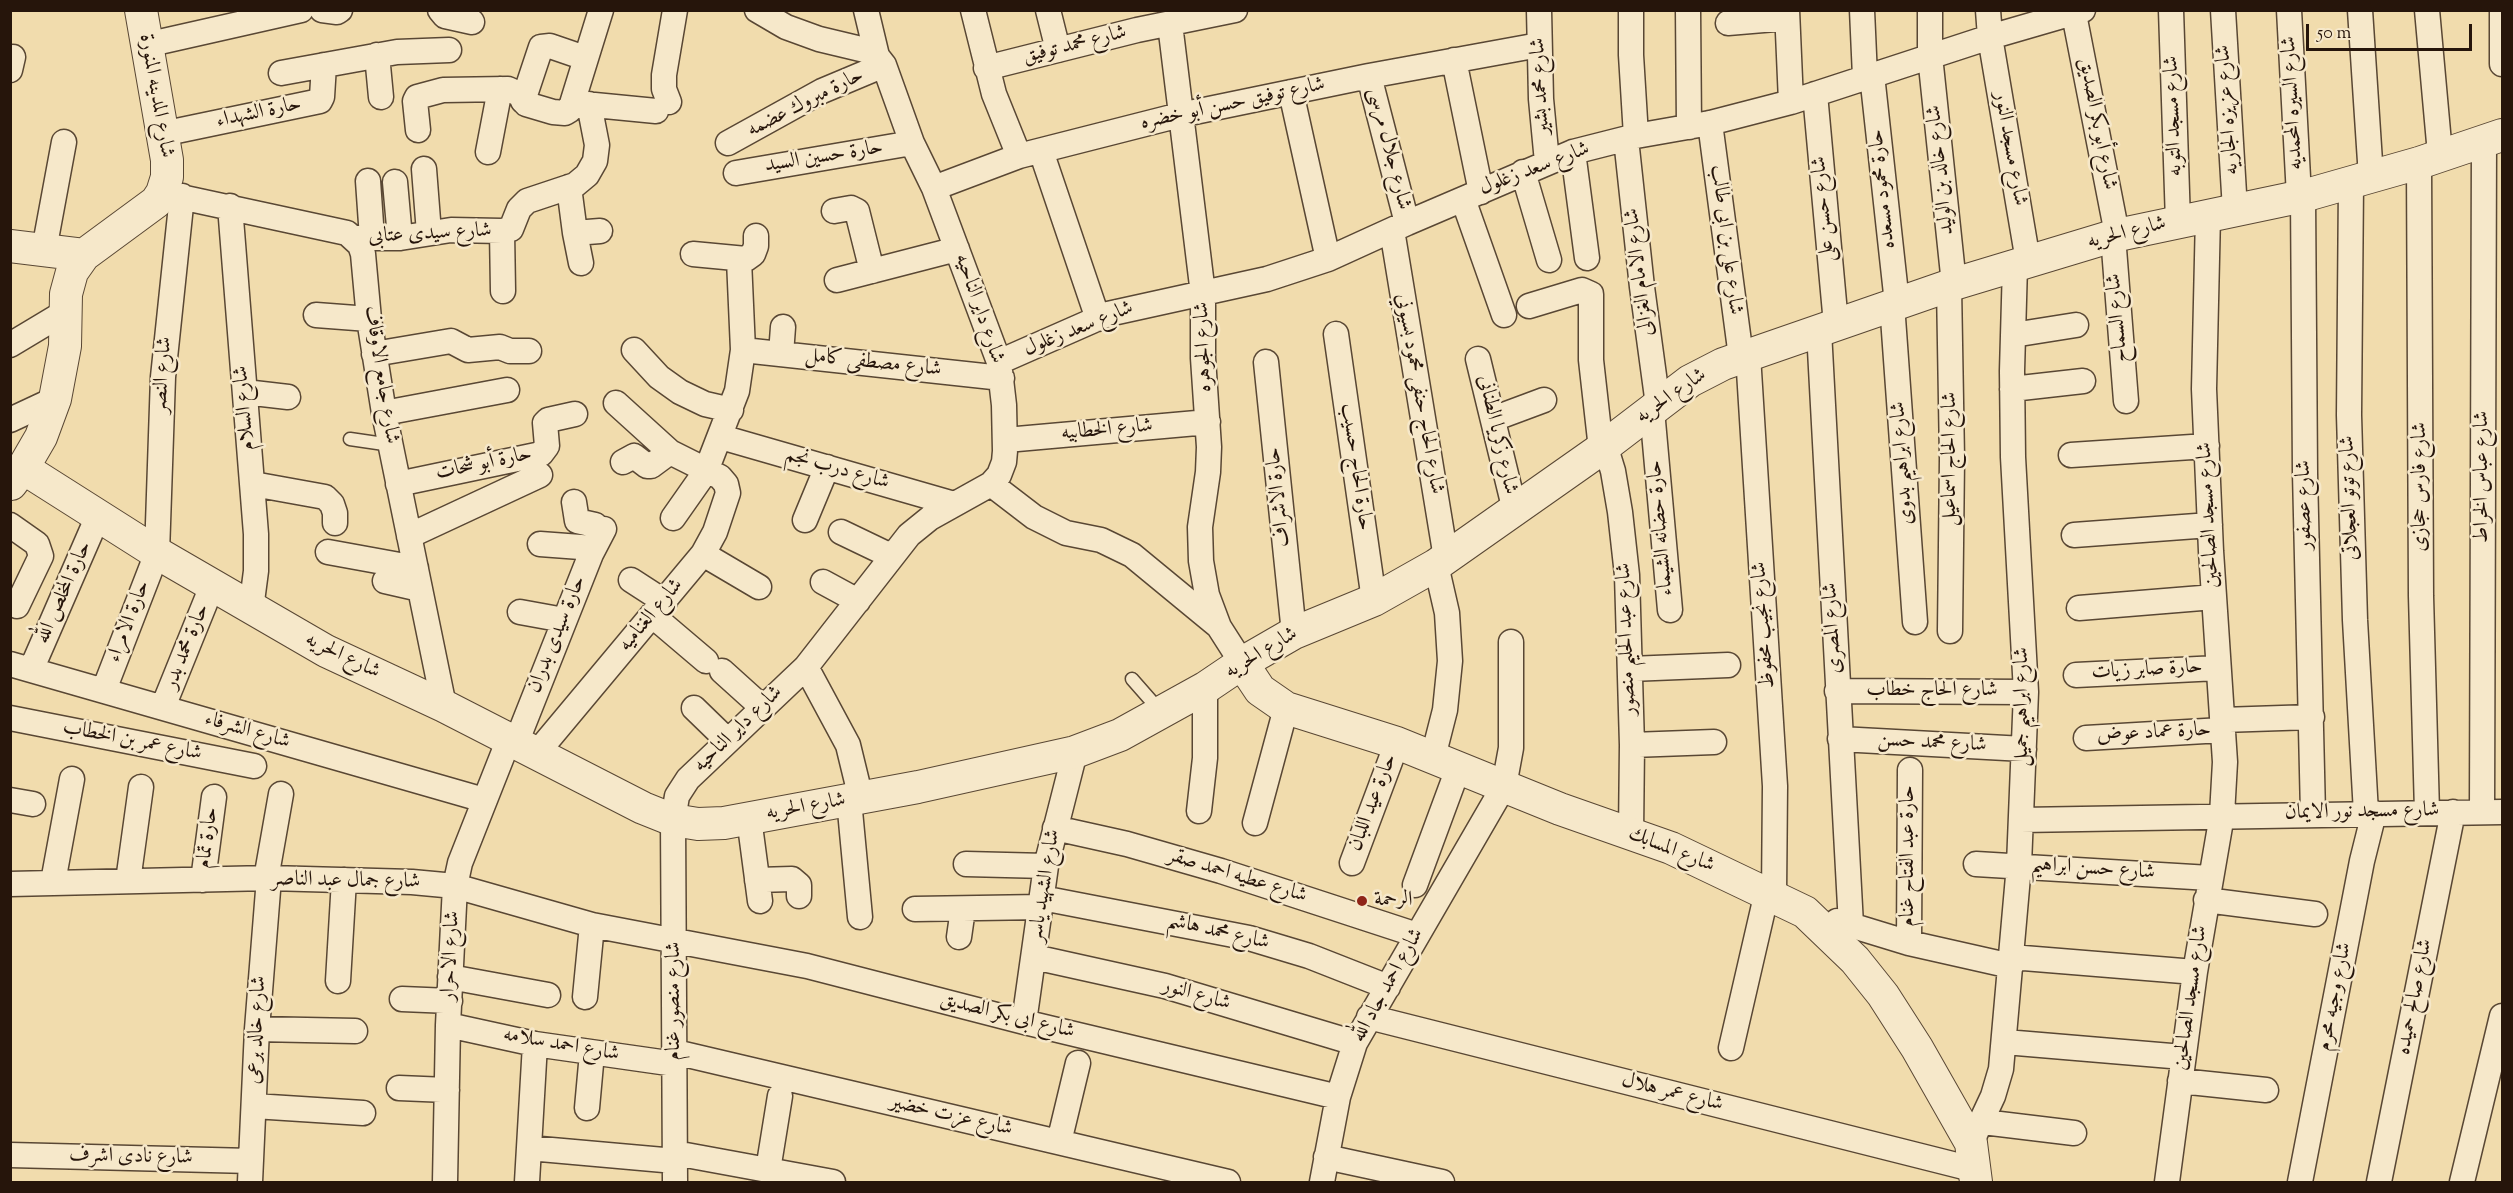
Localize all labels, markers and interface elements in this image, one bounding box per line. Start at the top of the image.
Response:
scale bar [2309,12,2476,50]
street label: شارع محمد توفيق [1021,21,1129,71]
text: 50 m [2317,21,2351,47]
street label: شارع المدينه المنورة [132,32,178,160]
street label: شارع السيره المحمديه [2278,35,2310,171]
street label: شارع محمد بشير [1527,37,1557,135]
street label: شارع عزيزه الجاريه [2212,44,2246,176]
street label: شارع مسجد التوبه [2160,55,2190,177]
street label: شارع أبو بكر الصديق [2071,56,2121,192]
street label: حارة مبروك عضمه [744,64,868,144]
street label: شارع توفيق حسن أبو خضره [1138,73,1328,137]
street label: شارع جلال مرسى [1361,85,1415,213]
street label: شارع مسجد النور [1987,90,2031,208]
street label: حارة الشهداء [214,93,304,135]
street label: شارع خالد بن الوليد [1923,104,1961,236]
street label: حارة محمود مسعده [1865,128,1903,250]
street label: حارة حسين السيد [763,136,885,180]
street label: شارع سعد زغلول [1476,137,1594,203]
street label: شارع حسن على [1808,155,1842,263]
street label: شارع على بن ابى طالب [1703,163,1747,317]
street label: شارع الامام الغزالى [1621,207,1661,337]
street label: شارع الحريه [2085,212,2169,256]
street label: شارع سيدى عتابى [368,219,492,251]
street label: شارع داير الناحيه [947,251,1009,367]
street label: شارع السماح [2103,272,2135,364]
street label: شارع الحاج حنفى محمود بسيوني [1388,292,1448,496]
street label: شارع سعد زغلول [1020,297,1138,363]
street label: شارع الجوهره [1191,301,1219,393]
street label: شارع جامع الاوقاف [357,304,403,446]
street label: شارع النصر [149,336,179,414]
street label: شارع مصطفى كامل [803,344,943,384]
street label: شارع الحريه [1632,364,1712,430]
street label: شارع السلام [230,365,262,451]
street label: شارع زكريا الطنانى [1470,373,1522,497]
street label: شارع الحاج اسماعيل [1938,392,1964,526]
street label: شارع ابراهيم بدوى [1887,400,1921,526]
street label: حارة الحاج حسيب [1334,402,1376,532]
street label: شارع عباس الخراط [2470,411,2496,543]
street label: شارع الخطابيه [1060,414,1154,448]
street label: شارع فارس حجازى [2408,422,2434,552]
street label: شارع توتو العجلاتى [2336,435,2366,561]
street label: شارع مسجد الصالحين [2194,441,2226,589]
street label: حارة أبو شحات [434,443,534,487]
street label: شارع درب نجم [782,443,892,497]
street label: حارة الاشراف [1262,446,1298,548]
street label: حارة حضانه الشيماء [1644,459,1680,597]
street label: شارع عصفور [2293,460,2319,550]
street label: حارة المخلص الله [31,538,99,648]
street label: شارع نجيب محفوظ [1748,561,1782,689]
street label: شارع عبد الحليم منصور [1613,562,1643,716]
street label: حارة سيدى بدران [523,573,593,697]
street label: شارع الغناميه [614,574,690,658]
street label: حارة الامراء [103,577,157,667]
street label: شارع المصرى [1819,582,1849,674]
street label: حارة محمد بدر [159,601,217,693]
street label: شارع الحريه [1221,622,1303,686]
street label: شارع الحريه [300,628,384,686]
street label: شارع ابراهيم جميل [2010,647,2036,767]
street label: حارة صابر زيات [2091,656,2203,686]
street label: شارع الحاج خطاب [1866,678,1998,704]
street label: شارع داير الناحيه [689,681,789,779]
street label: شارع الشرفاء [201,708,293,756]
street label: شارع عمر بن الخطاب [60,716,204,768]
street label: حارة عماد عوض [2096,718,2212,750]
street label: شارع محمد حسن [1877,729,1987,759]
street label: حارة عيد اللبان [1344,751,1404,855]
street label: حارة عبد الفتاح غنام [1896,785,1922,927]
street label: شارع الحريه [764,789,848,827]
street label: شارع مسجد نور الايمان [2284,799,2440,827]
street label: حارة تمام [193,806,225,870]
street label: شارع المسابك [1624,822,1718,880]
street label: شارع الشهيد ياسر [1025,828,1067,944]
street label: شارع عطيه احمد صقر [1164,844,1310,910]
street label: شارع حسن ابراهيم [2030,853,2156,887]
street label: شارع جمال عبد الناصر [271,868,421,896]
place label: الرحمة [1374,888,1413,914]
marker: الرحمة [1355,894,1369,908]
street label: شارع محمد هاشم [1164,909,1272,957]
street label: شارع الاحرار [437,910,467,1002]
street label: شارع احمد جاد الله [1347,924,1431,1048]
street label: شارع مسجد الصالحين [2169,924,2215,1072]
street label: شارع صالح حميده [2392,937,2440,1057]
street label: شارع وجيه محرم [2313,941,2359,1053]
street label: شارع منصور غنام [662,942,688,1060]
street label: شارع النور [1159,974,1233,1018]
street label: شارع خالد برعى [243,975,273,1085]
street label: شارع ابى بكر الصديق [937,988,1077,1046]
street label: شارع احمد سلامه [501,1023,621,1069]
street label: شارع عمر هلال [1618,1069,1726,1119]
street label: شارع عزت خضير [887,1091,1015,1143]
street label: شارع نادى اشرف [69,1144,193,1172]

